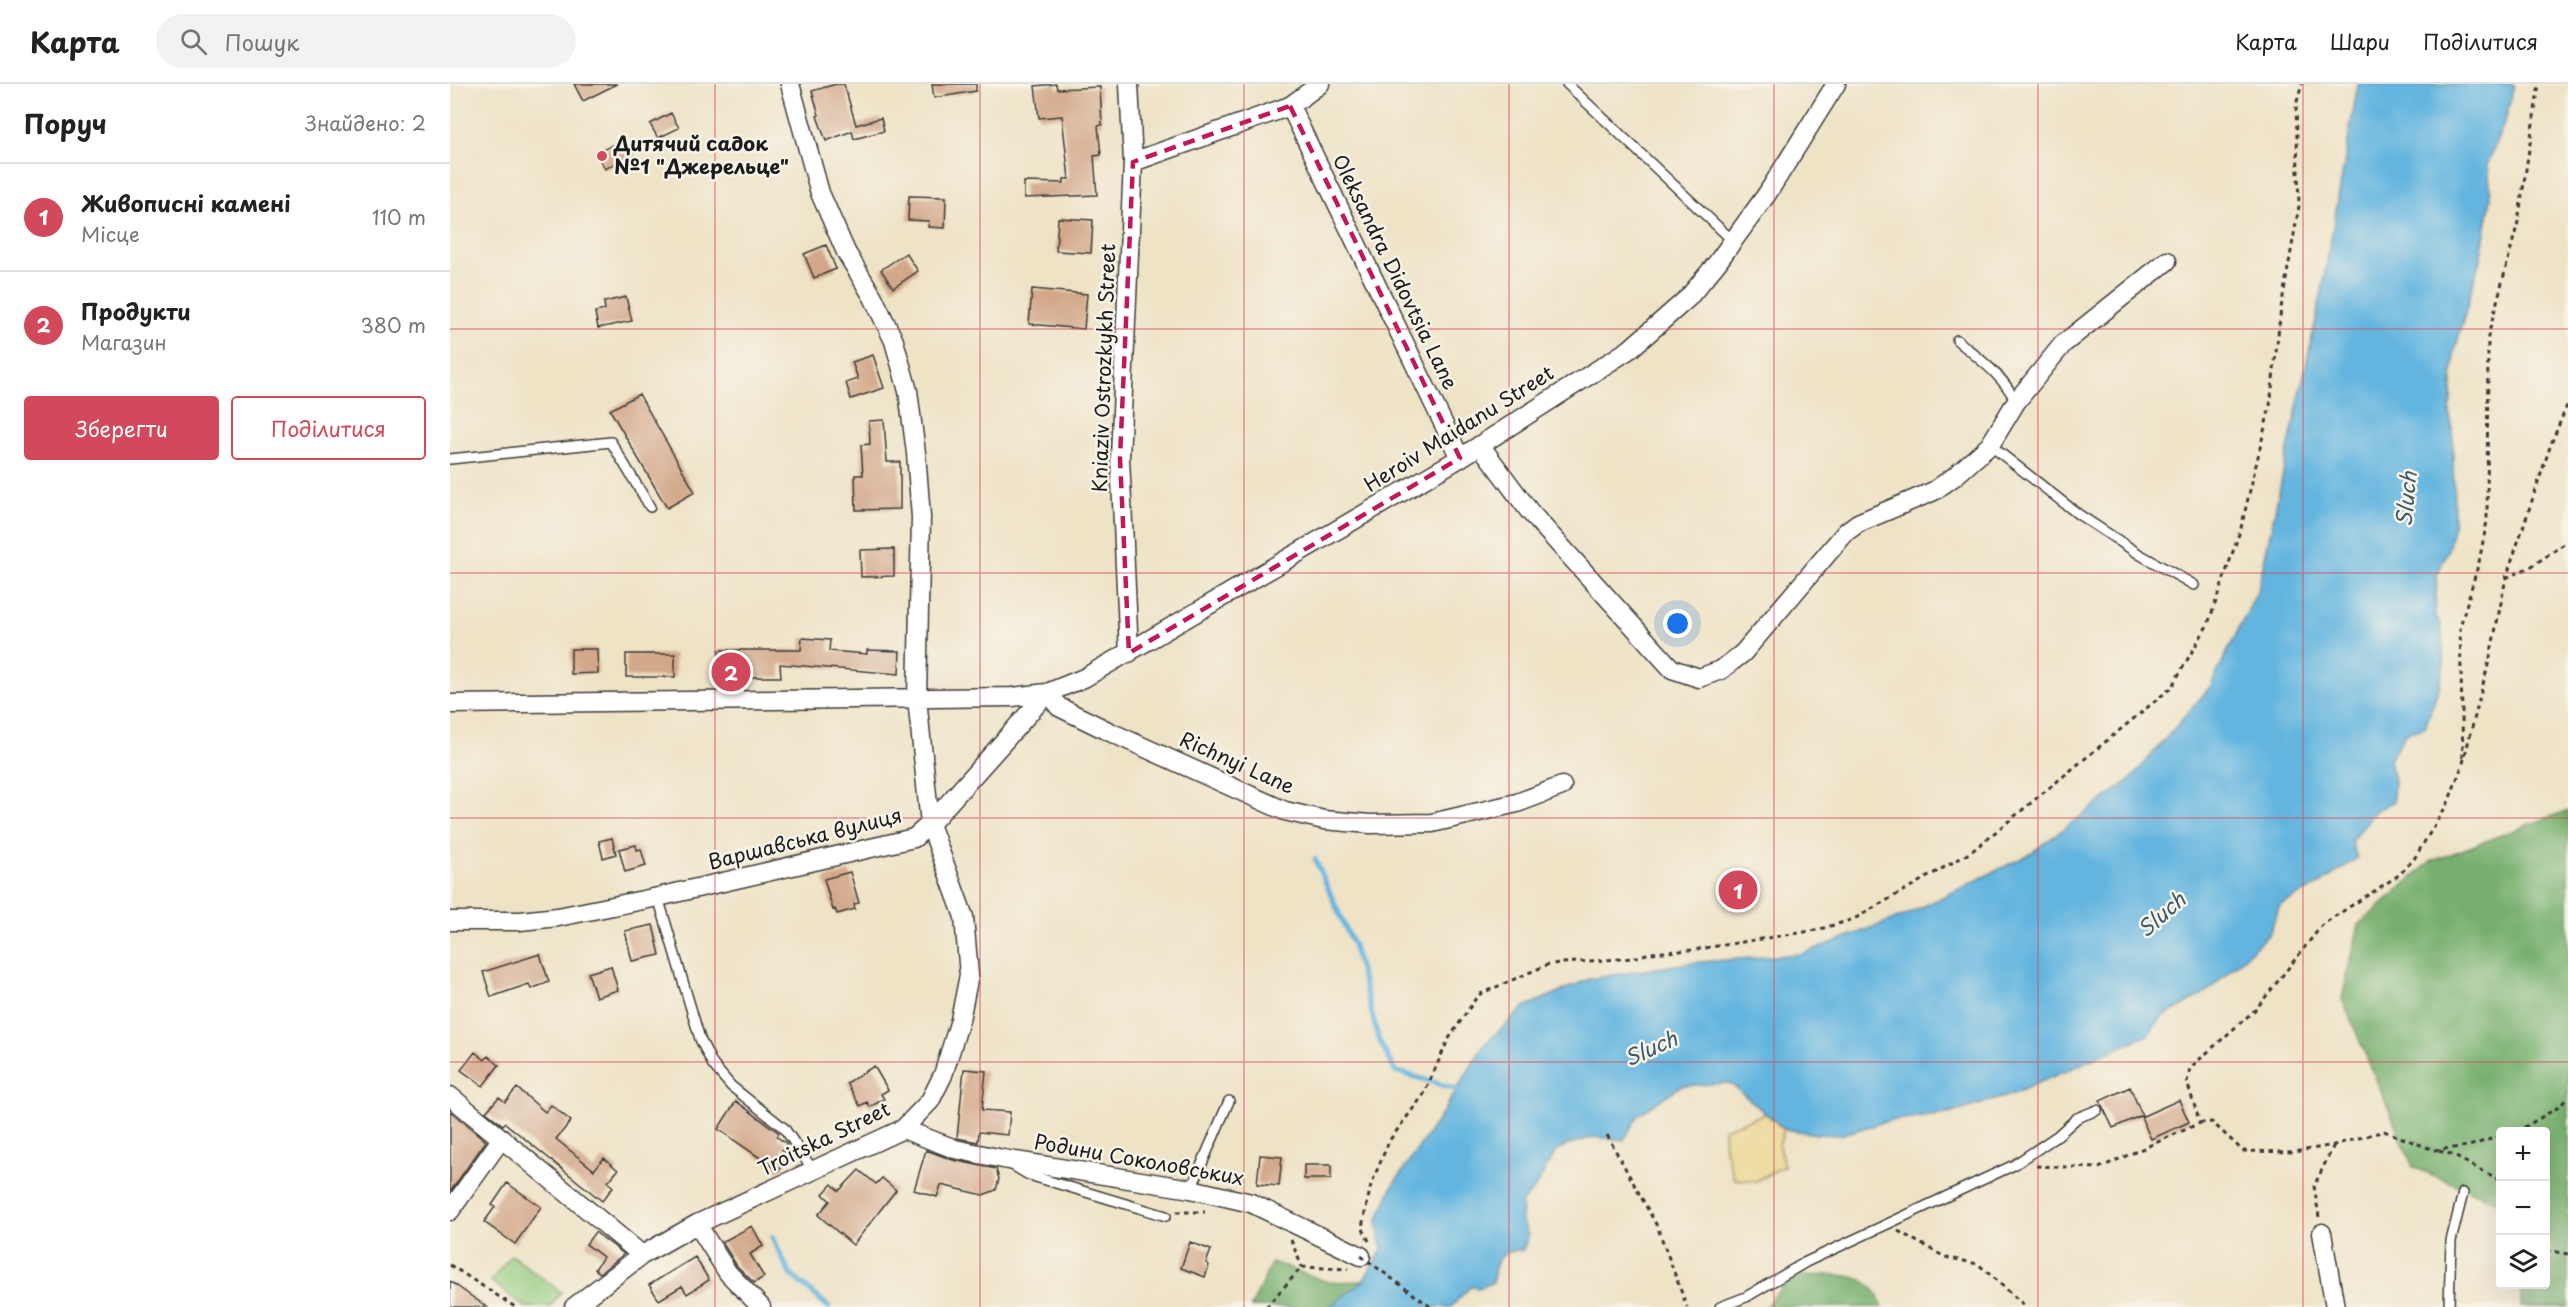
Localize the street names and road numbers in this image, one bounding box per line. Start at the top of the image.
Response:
street label: Oleksandra Didovtsia Lane [1326,149,1466,394]
street label: Kniaziv Ostrozkykh Street [1084,243,1122,493]
street label: Heroiv Maidanu Street [1358,358,1559,499]
street label: Richnyi Lane [1175,723,1300,801]
street label: Варшавська вулиця [705,799,905,877]
street label: Troitska Street [753,1093,895,1183]
street label: Родини Соколовських [1032,1126,1246,1192]

